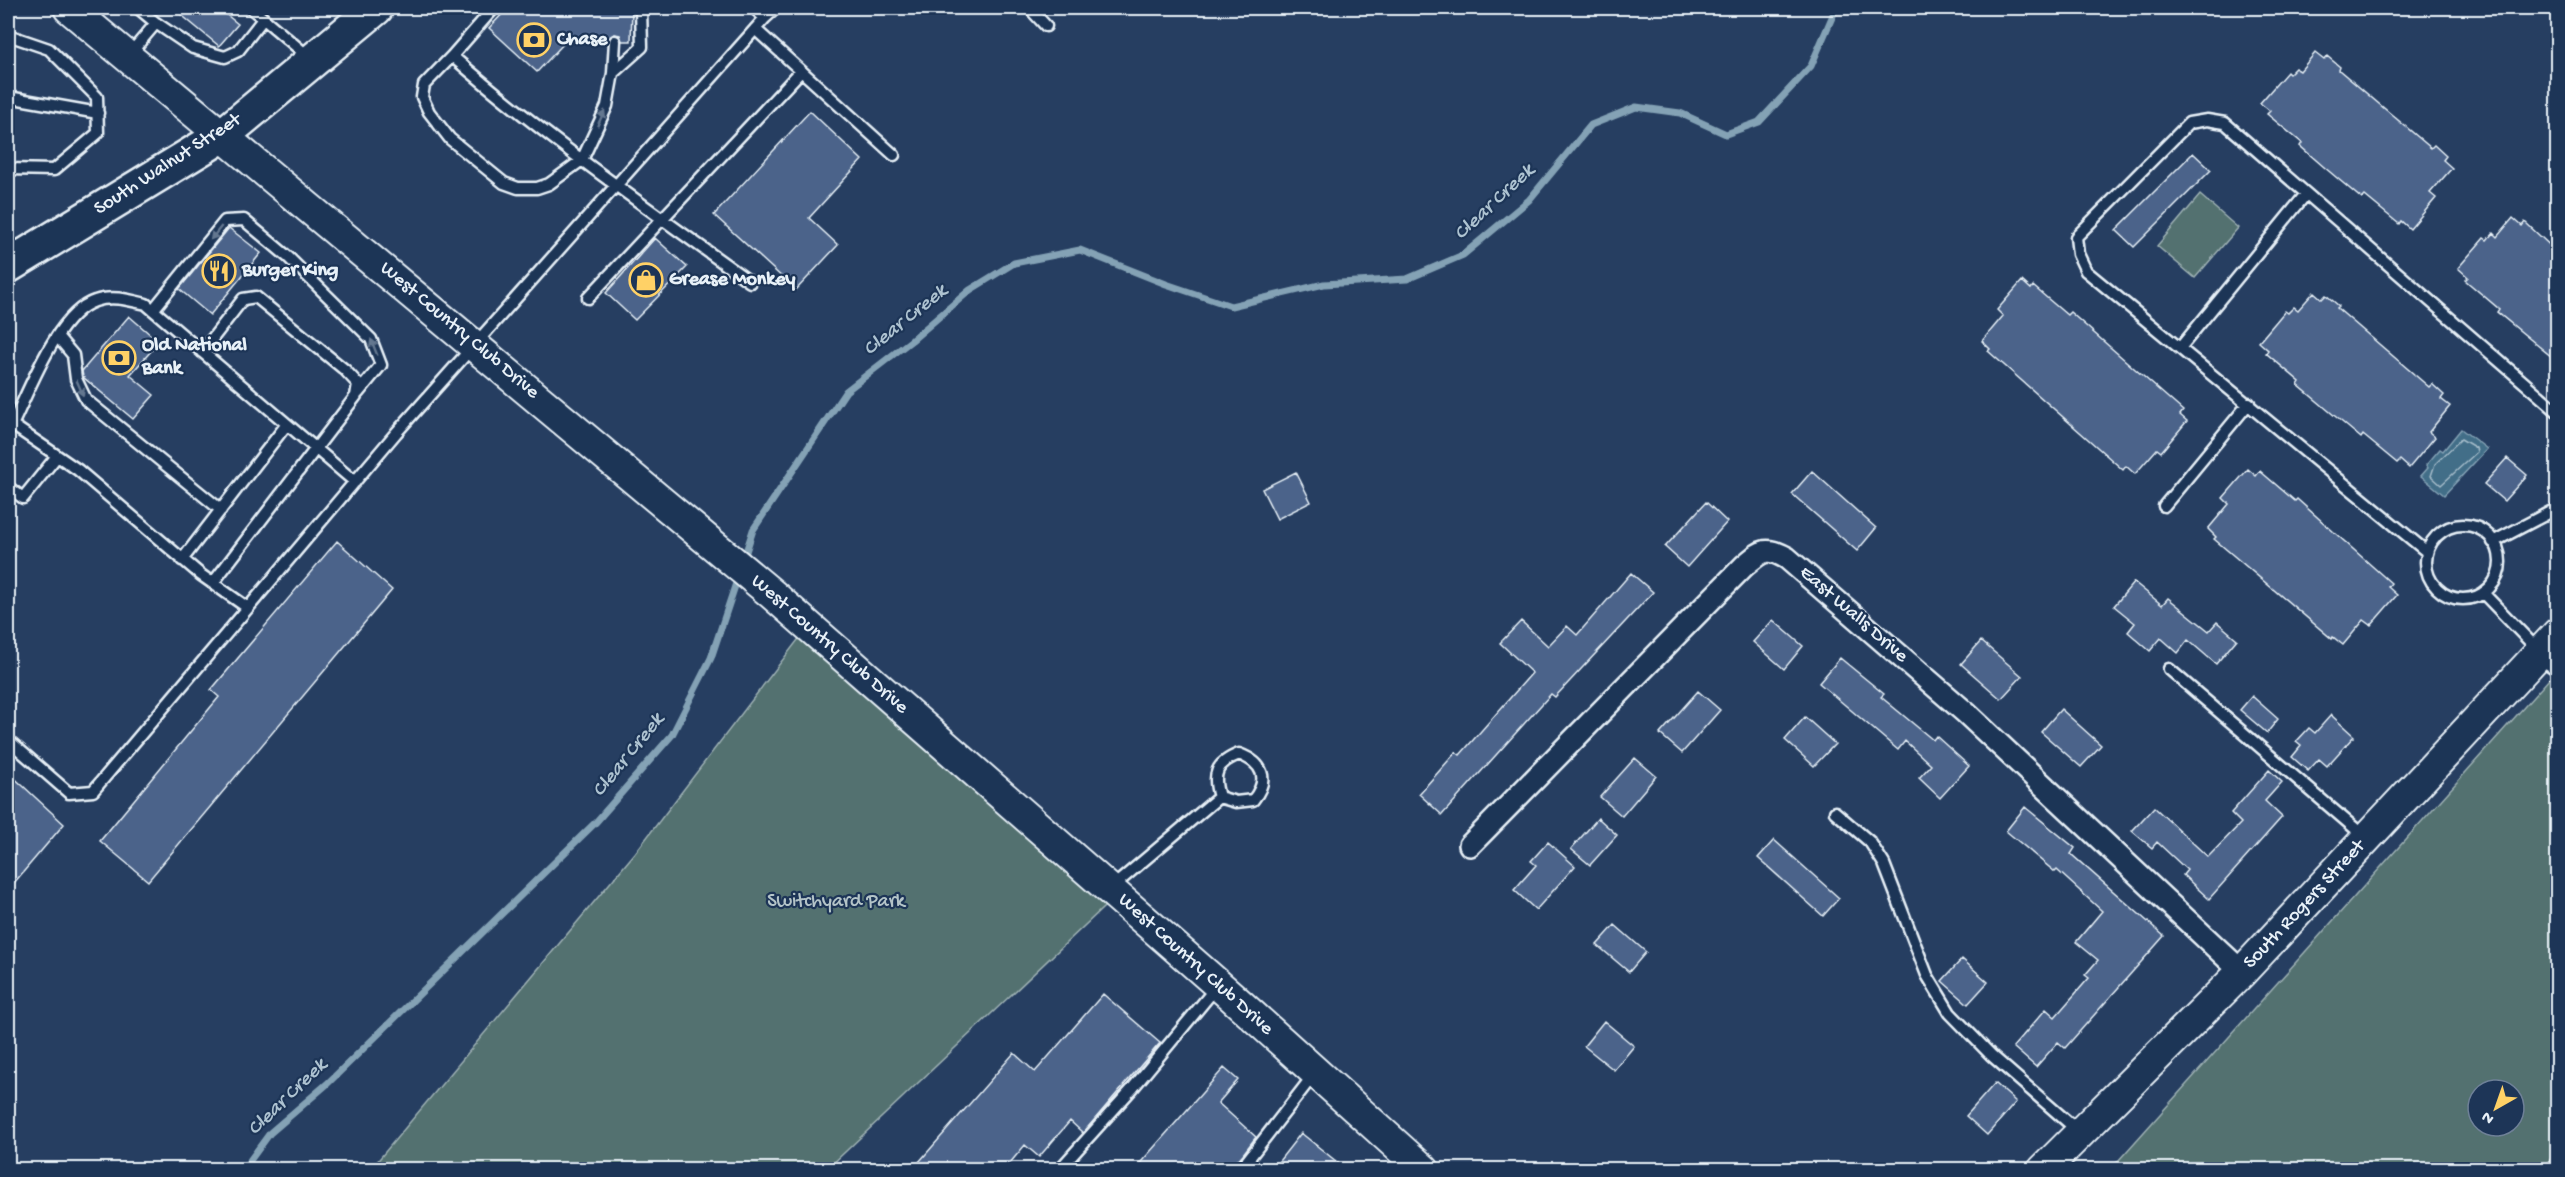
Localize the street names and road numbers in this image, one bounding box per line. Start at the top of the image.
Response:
street label: South Walnut Street [90,108,247,221]
street label: West Country Club Drive [375,258,544,405]
street label: East Walls Drive [1794,562,1913,669]
street label: West Country Club Drive [746,570,913,720]
street label: South Rogers Street [2239,834,2372,974]
street label: West Country Club Drive [1113,889,1278,1041]

